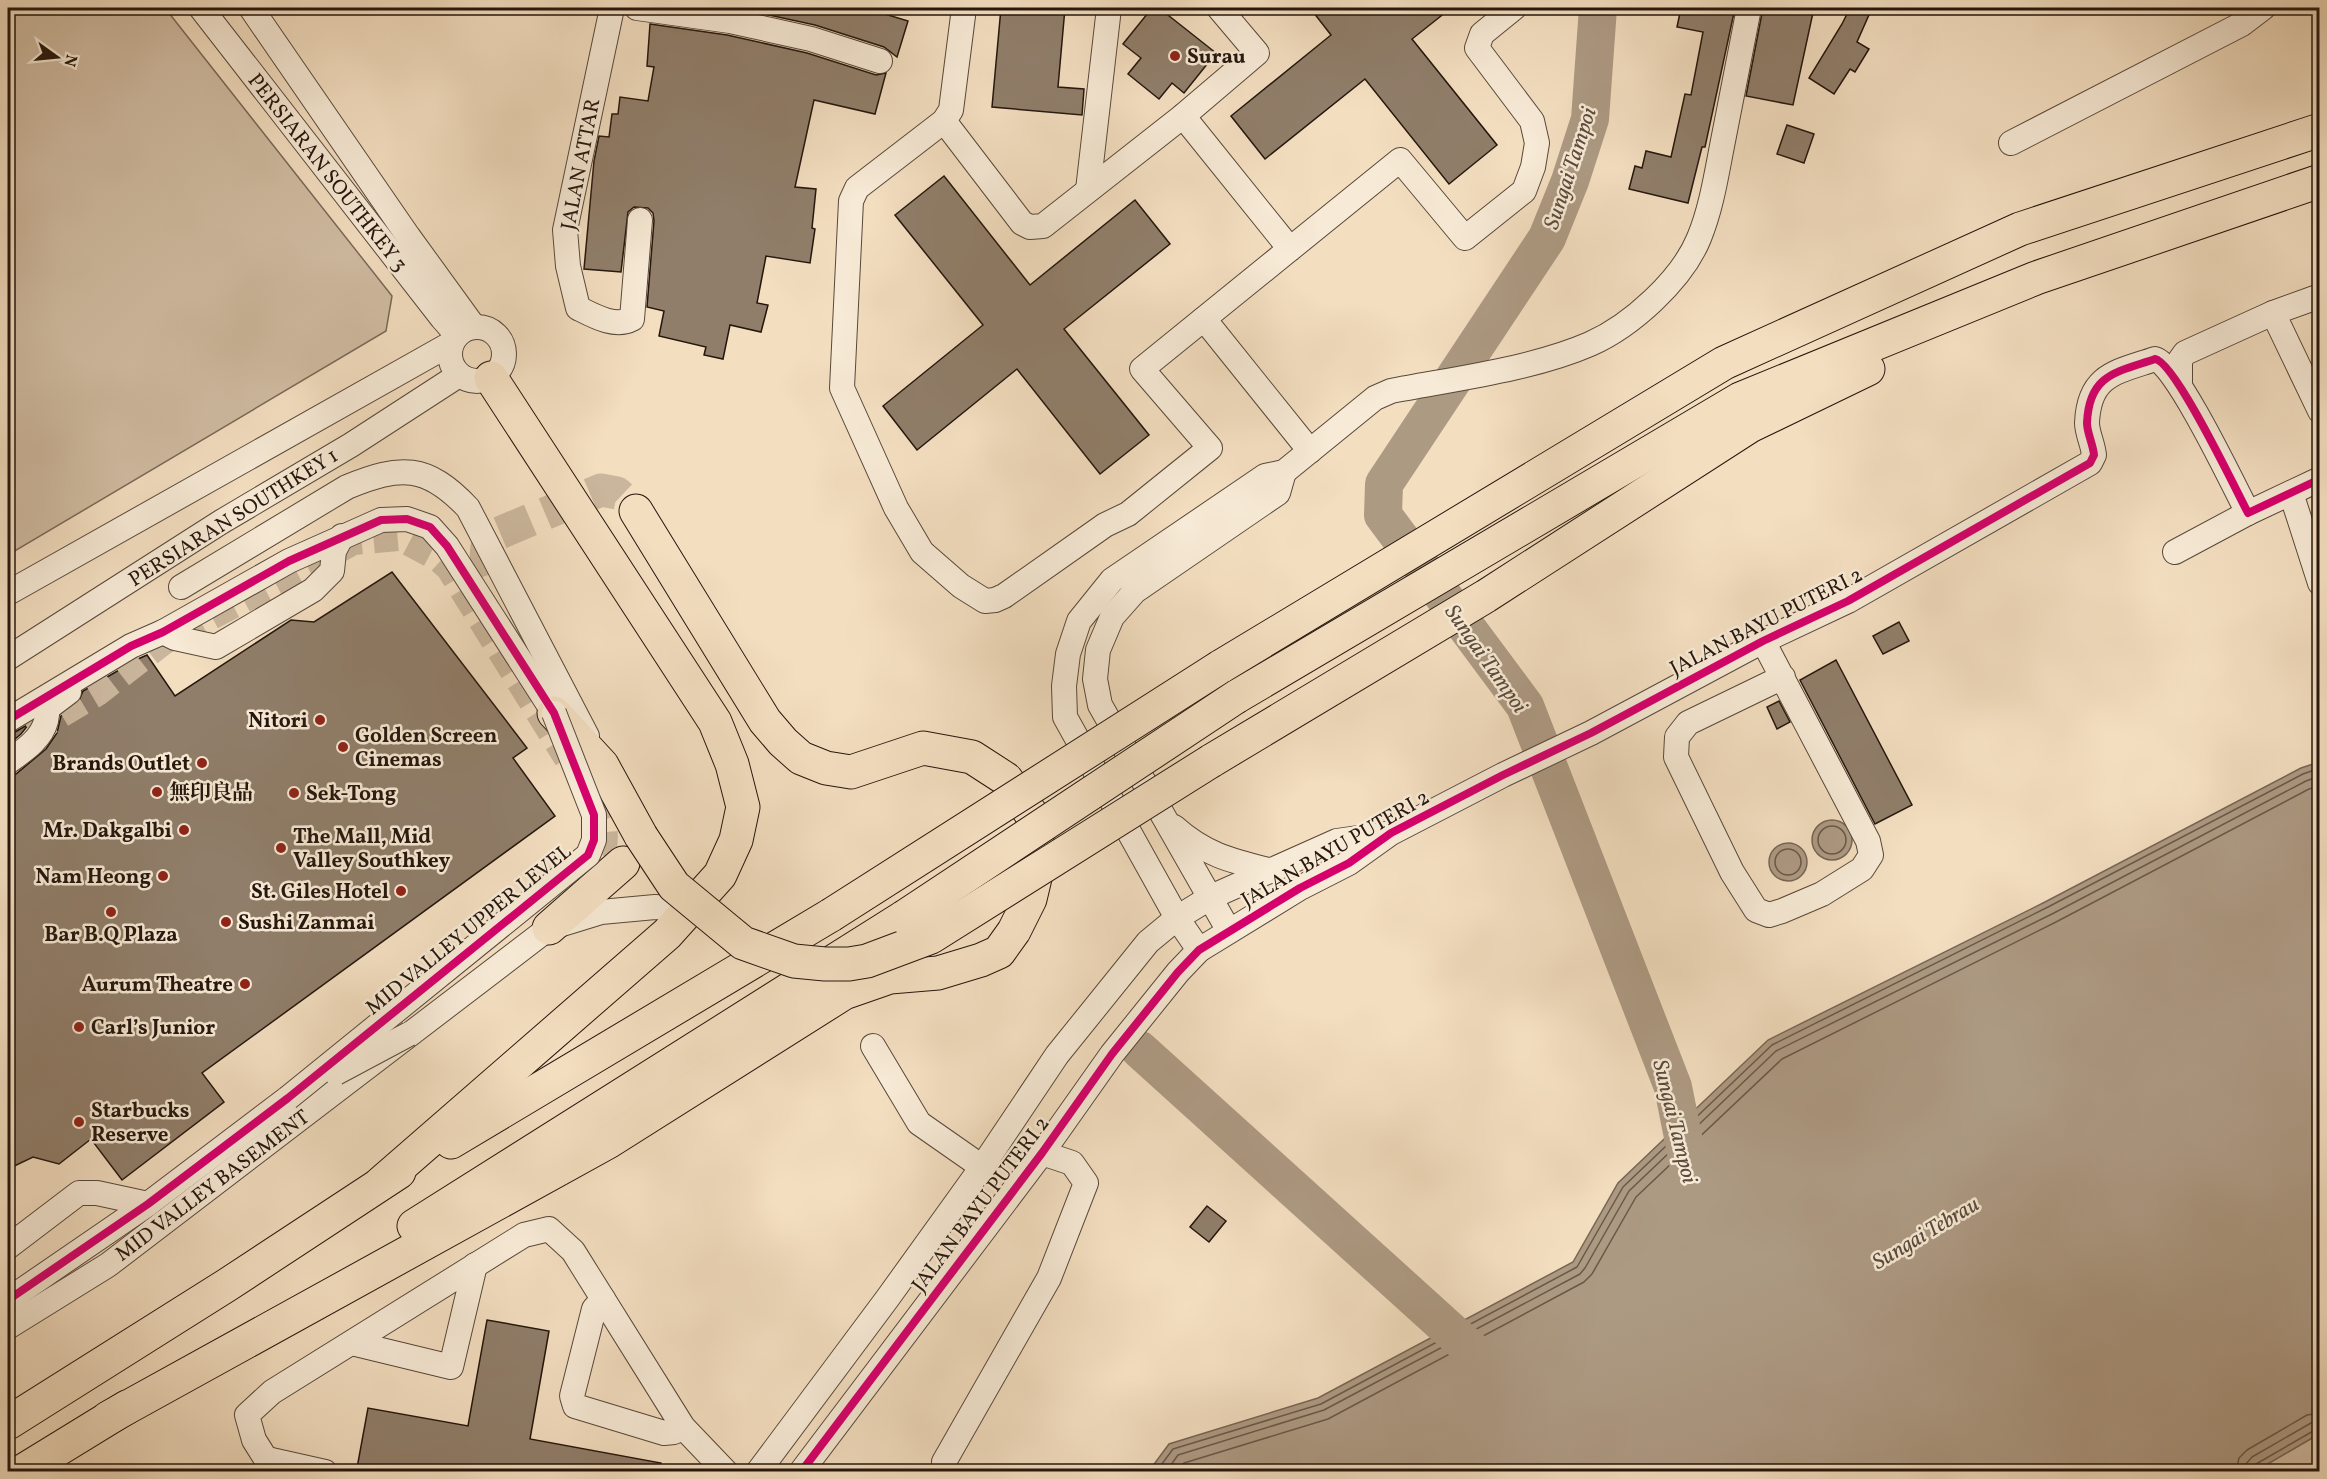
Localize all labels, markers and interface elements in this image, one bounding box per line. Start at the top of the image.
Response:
north arrow [27,27,87,87]
place label: Surau [1187,43,1246,72]
marker: Surau [1168,49,1182,63]
text: N [57,52,82,69]
street label: PERSIARAN SOUTHKEY 3 [240,68,414,278]
street label: JALAN ATTAR [554,96,608,233]
water label: Sungai Tampoi [1537,103,1606,234]
street label: PERSIARAN SOUTHKEY 1 [124,442,344,595]
street label: JALAN BAYU PUTERI 2 [1665,561,1868,684]
water label: Sungai Tampoi [1436,599,1534,720]
place label: Nitori [248,707,308,736]
marker: Nitori [313,713,327,727]
place label: Golden Screen Cinemas [355,722,498,775]
marker: Golden Screen Cinemas [336,740,350,754]
place label: Brands Outlet [52,750,190,779]
marker: Brands Outlet [195,756,209,770]
place label: 無印良品 [169,779,253,808]
place label: Sek-Tong [306,780,396,809]
street label: JALAN BAYU PUTERI 2 [1236,783,1435,915]
marker: 無印良品 [150,785,164,799]
marker: Sek-Tong [287,786,301,800]
place label: Mr. Dakgalbi [43,817,172,846]
marker: Mr. Dakgalbi [177,823,191,837]
place label: The Mall, Mid Valley Southkey [293,823,451,876]
street label: MID VALLEY UPPER LEVEL [360,838,578,1022]
marker: The Mall, Mid Valley Southkey [274,841,288,855]
place label: Nam Heong [35,863,151,892]
marker: Nam Heong [156,869,170,883]
place label: St. Giles Hotel [251,878,389,907]
marker: St. Giles Hotel [394,884,408,898]
marker: Bar B.Q Plaza [104,905,118,919]
place label: Sushi Zanmai [238,909,375,938]
marker: Sushi Zanmai [219,915,233,929]
place label: Bar B.Q Plaza [44,921,178,950]
place label: Aurum Theatre [82,971,233,1000]
marker: Aurum Theatre [238,977,252,991]
place label: Carl’s Junior [91,1014,215,1043]
marker: Carl’s Junior [72,1020,86,1034]
water label: Sungai Tampoi [1643,1057,1704,1187]
place label: Starbucks Reserve [91,1097,189,1150]
street label: MID VALLEY BASEMENT [110,1104,316,1269]
street label: JALAN BAYU PUTERI 2 [905,1111,1057,1299]
marker: Starbucks Reserve [72,1115,86,1129]
water label: Sungai Tebrau [1867,1190,1986,1278]

